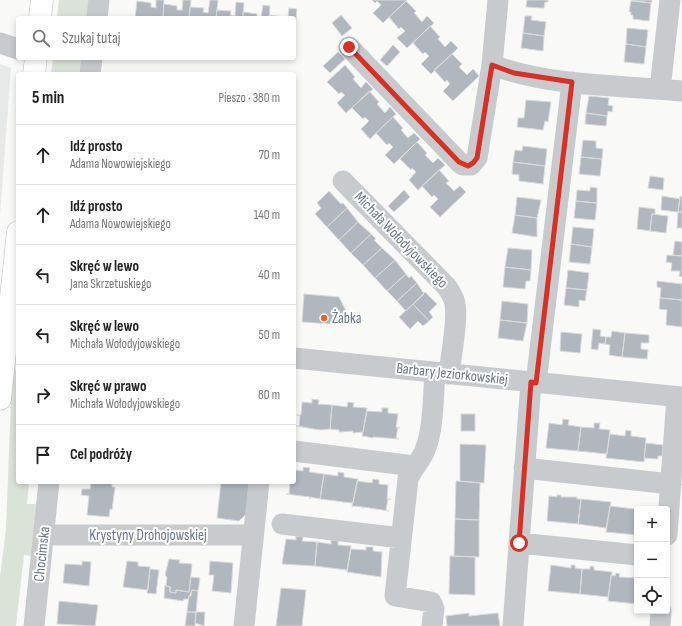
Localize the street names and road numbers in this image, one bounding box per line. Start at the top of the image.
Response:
street label: Michała Wołodyjowskiego [350,188,452,292]
street label: Barbary Jeziorkowskiej [395,359,509,389]
street label: Chocimska [30,525,54,582]
street label: Krystyny Drohojowskiej [89,526,207,545]

